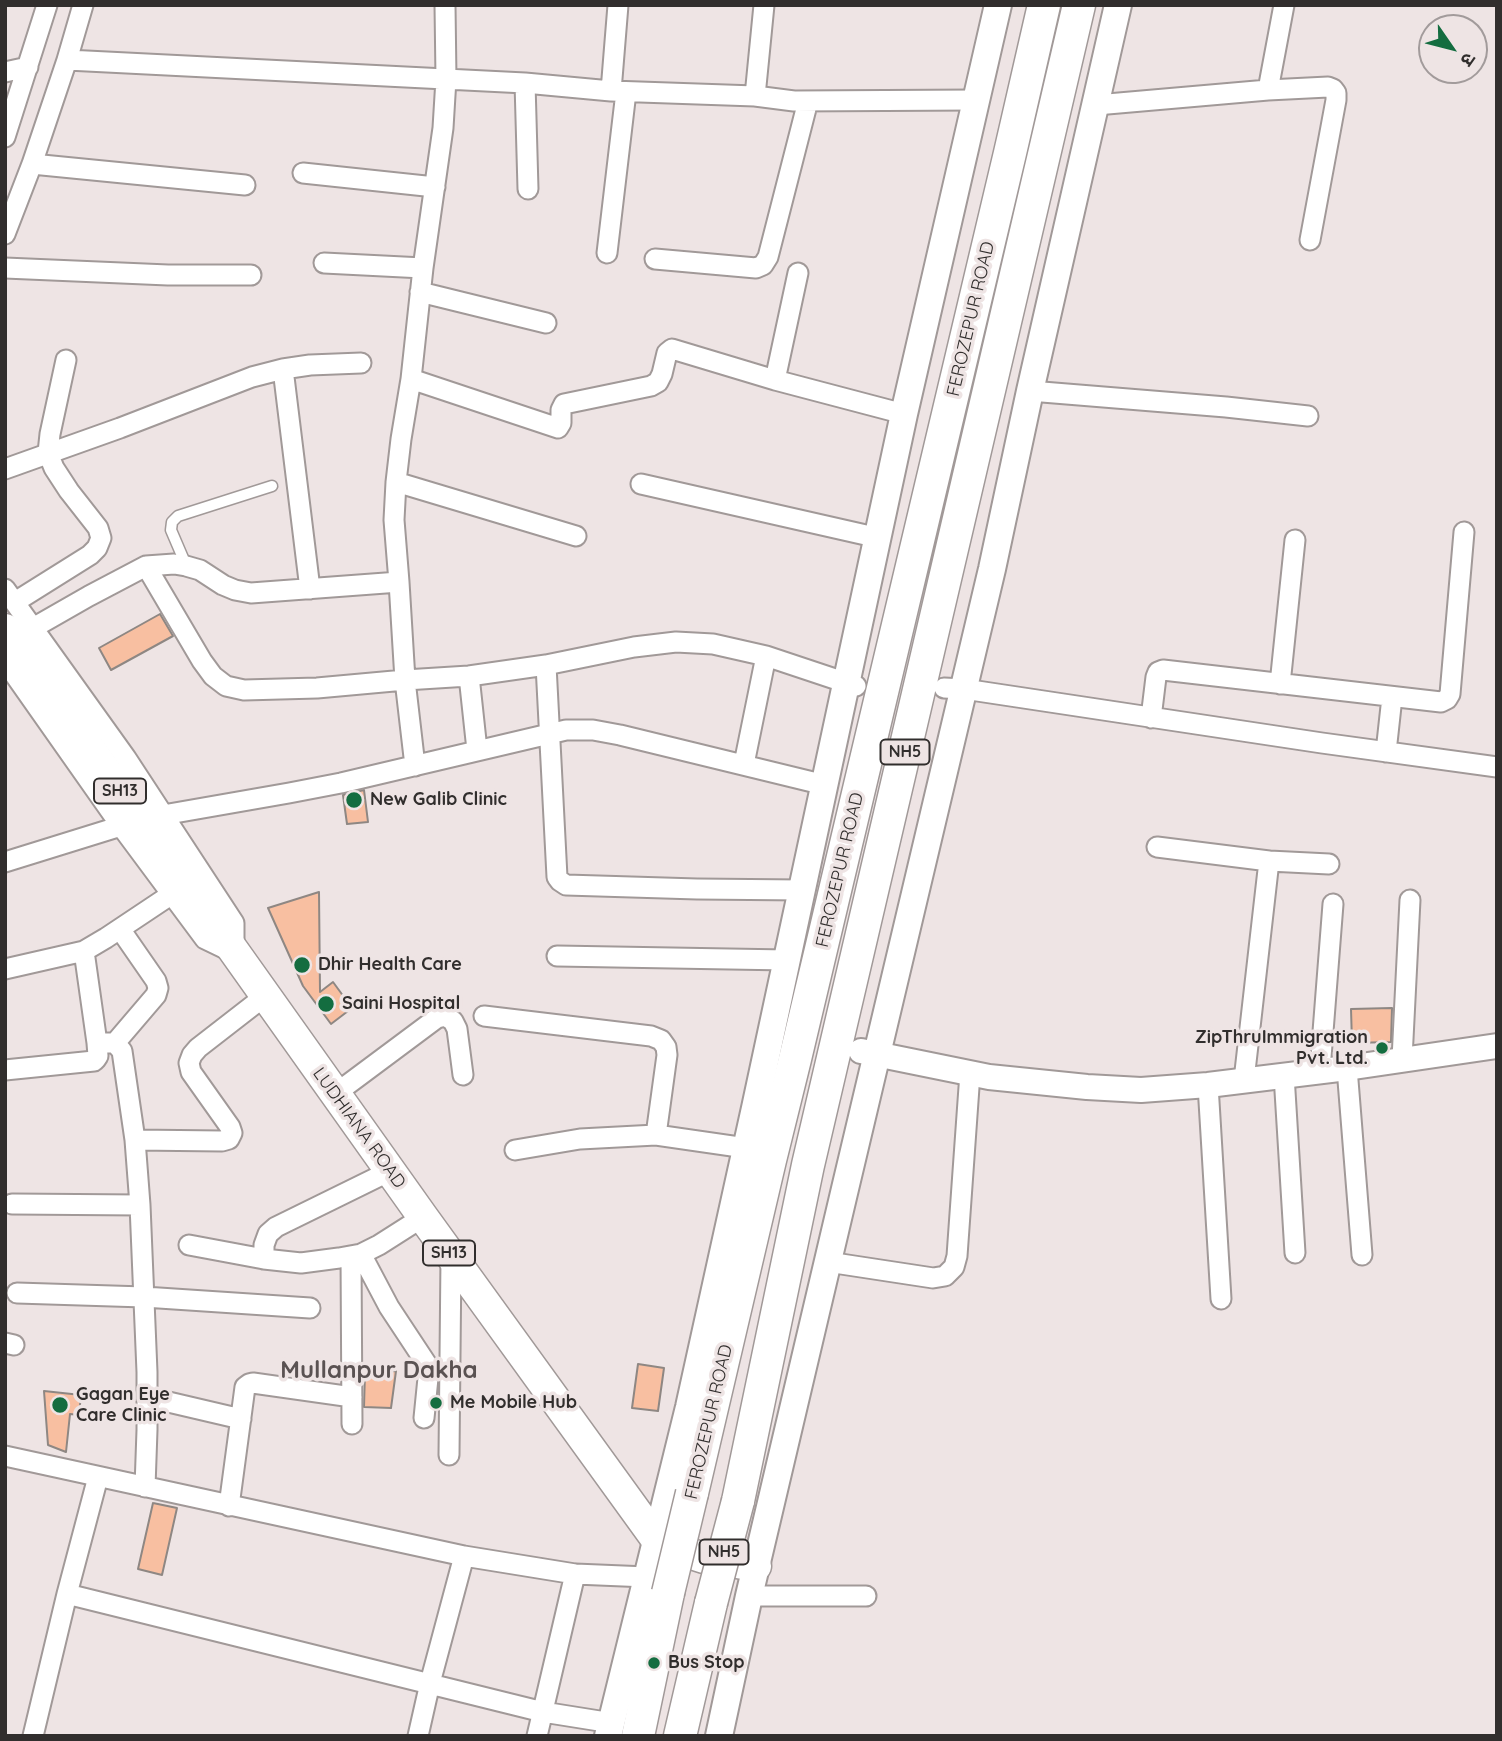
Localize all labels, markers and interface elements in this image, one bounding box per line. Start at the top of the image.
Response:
north arrow [1418,14,1488,84]
text: उ [1456,48,1482,71]
street label: FEROZEPUR ROAD [943,239,999,399]
road number: NH5 [880,740,930,764]
road number: SH13 [94,778,146,804]
place label: New Galib Clinic [370,789,507,811]
marker: New Galib Clinic [344,790,364,810]
street label: FEROZEPUR ROAD [812,790,868,950]
place label: Dhir Health Care [318,954,462,976]
marker: Dhir Health Care [292,955,312,975]
place label: Saini Hospital [342,993,460,1015]
marker: Saini Hospital [316,994,336,1014]
place label: ZipThruImmigration Pvt. Ltd. [1195,1027,1368,1070]
marker: ZipThruImmigration Pvt. Ltd. [1374,1040,1390,1056]
street label: LUDHIANA ROAD [308,1063,410,1193]
road number: SH13 [423,1240,475,1266]
street label: FEROZEPUR ROAD [681,1342,737,1502]
district label: Mullanpur Dakha [280,1357,478,1385]
place label: Gagan Eye Care Clinic [76,1384,170,1426]
place label: Me Mobile Hub [450,1392,577,1414]
marker: Gagan Eye Care Clinic [50,1395,70,1415]
marker: Me Mobile Hub [428,1395,444,1411]
road number: NH5 [700,1540,748,1564]
place label: Bus Stop [668,1652,745,1674]
marker: Bus Stop [646,1655,662,1671]

